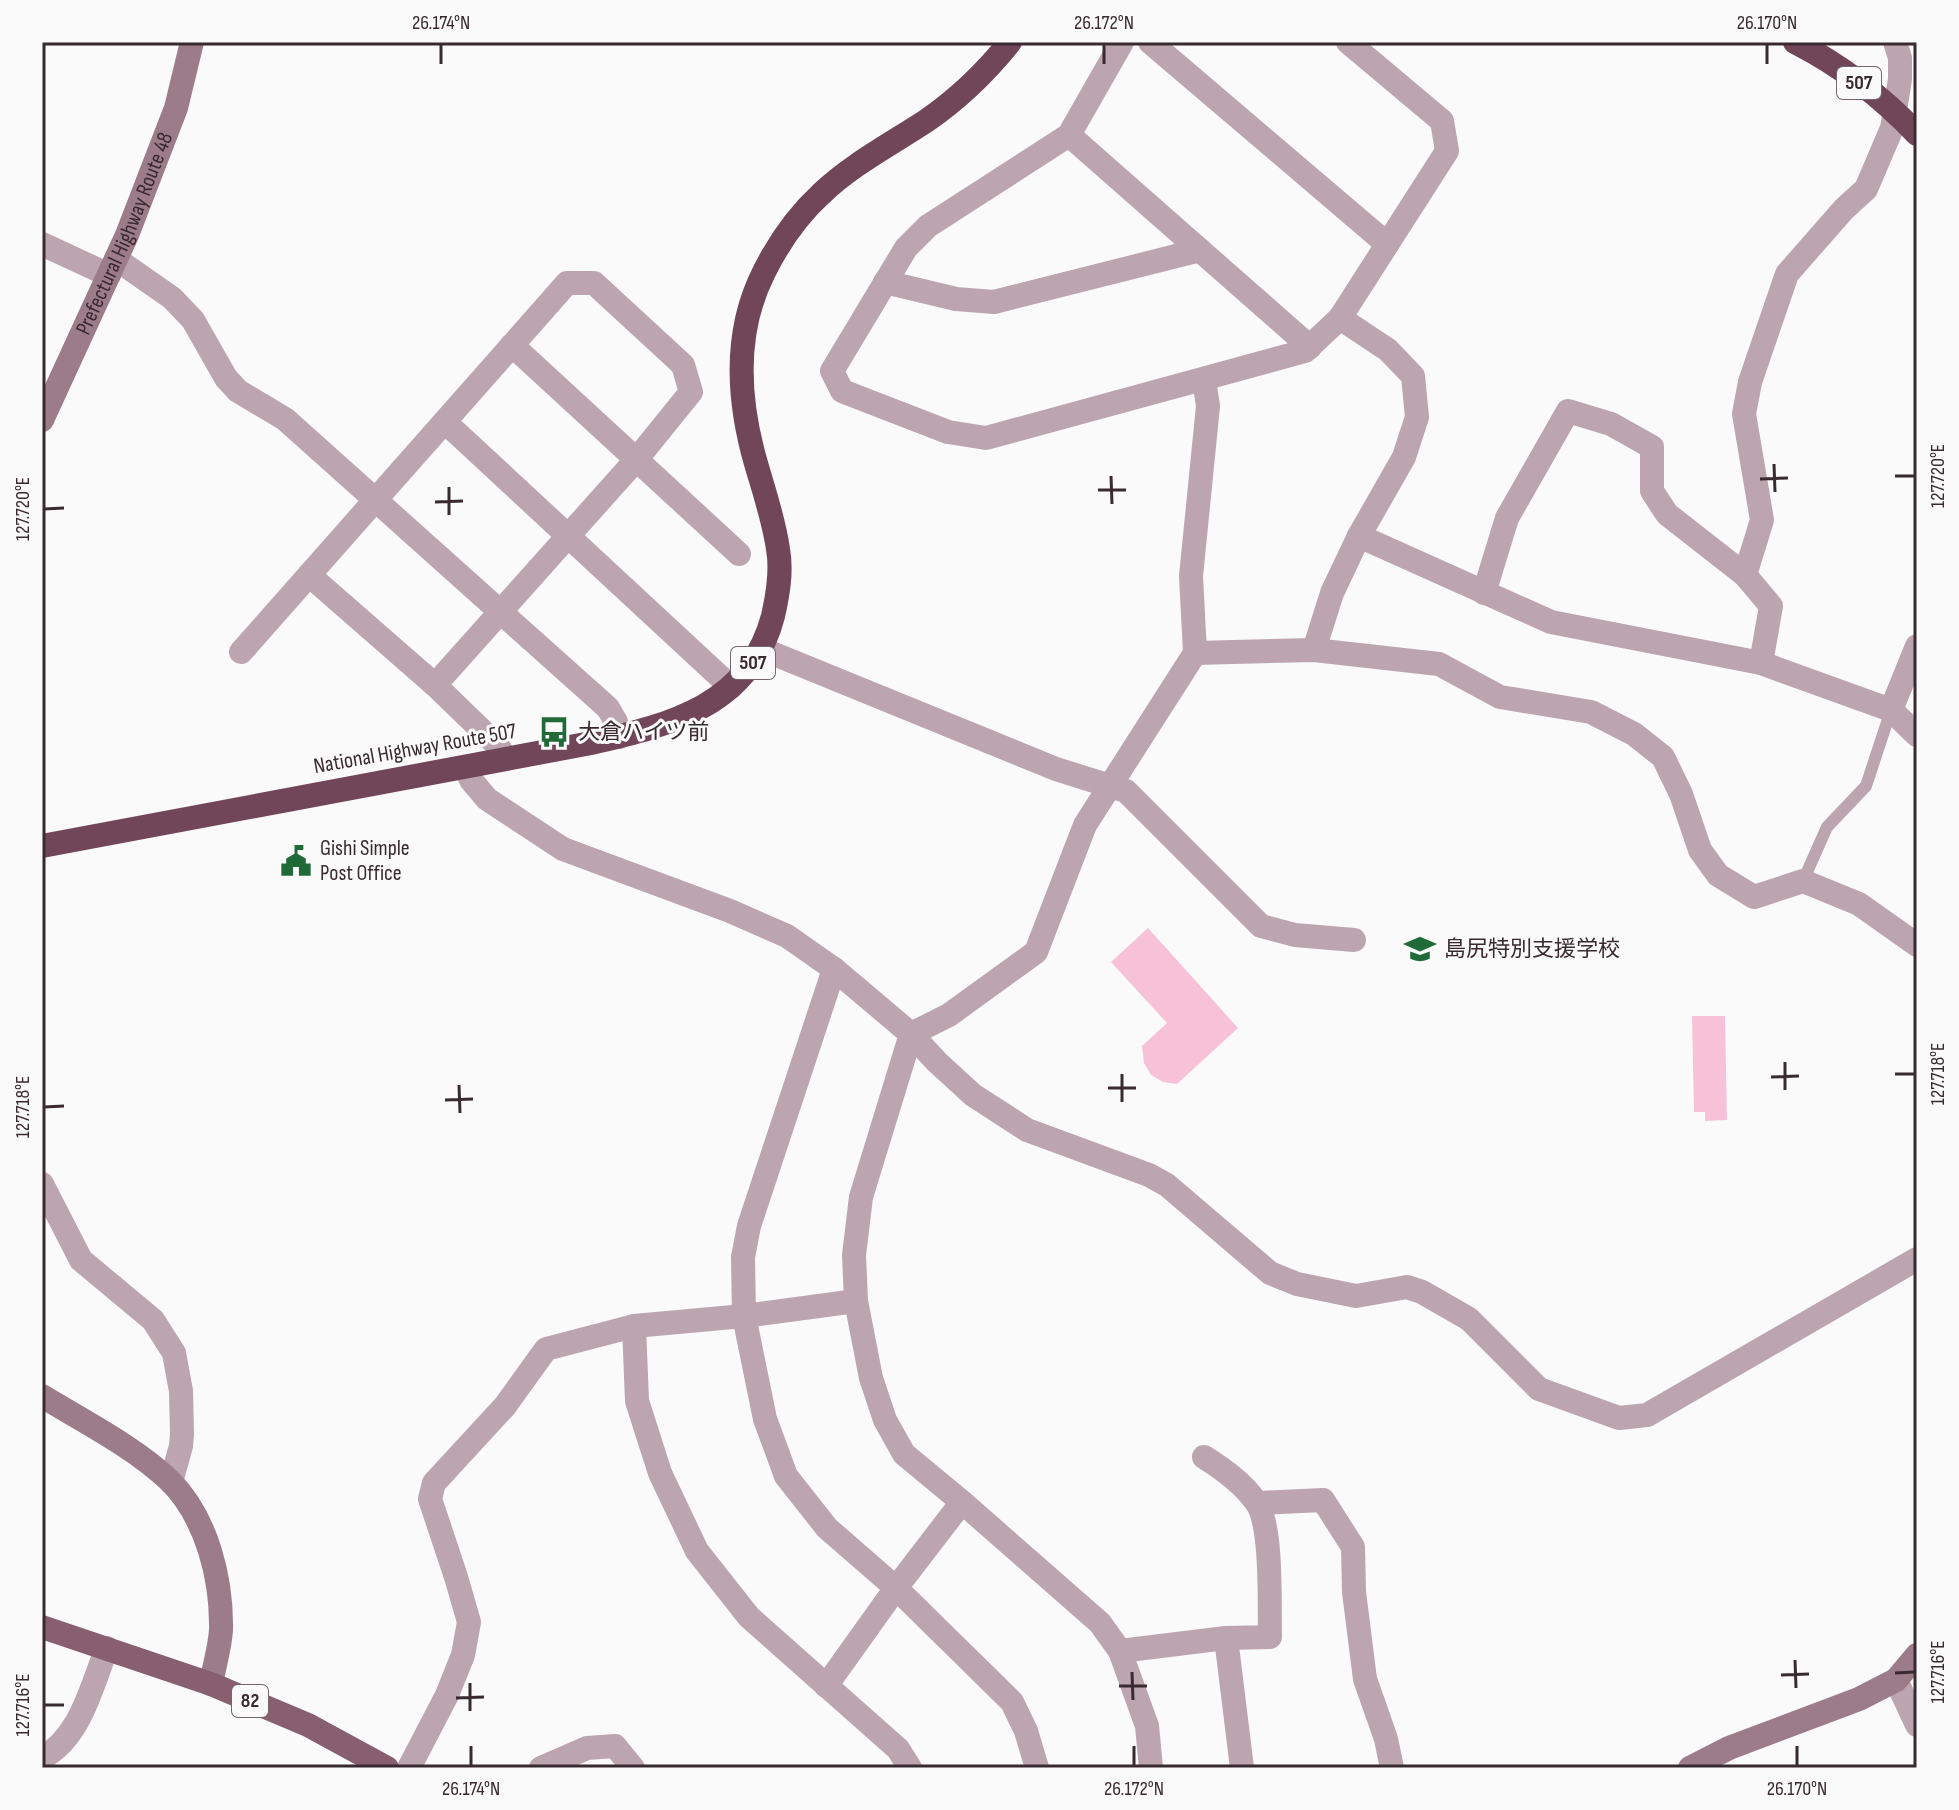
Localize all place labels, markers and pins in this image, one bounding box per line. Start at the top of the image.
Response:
bus stop icon: 大倉ハイツ前 [537,715,571,749]
place label: 大倉ハイツ前 [578,719,710,746]
place label: Gishi Simple Post Office [320,835,410,887]
public building icon: Gishi Simple Post Office [279,844,313,878]
school or university icon: 島尻特別支援学校 [1403,932,1437,966]
place label: 島尻特別支援学校 [1444,936,1620,963]

